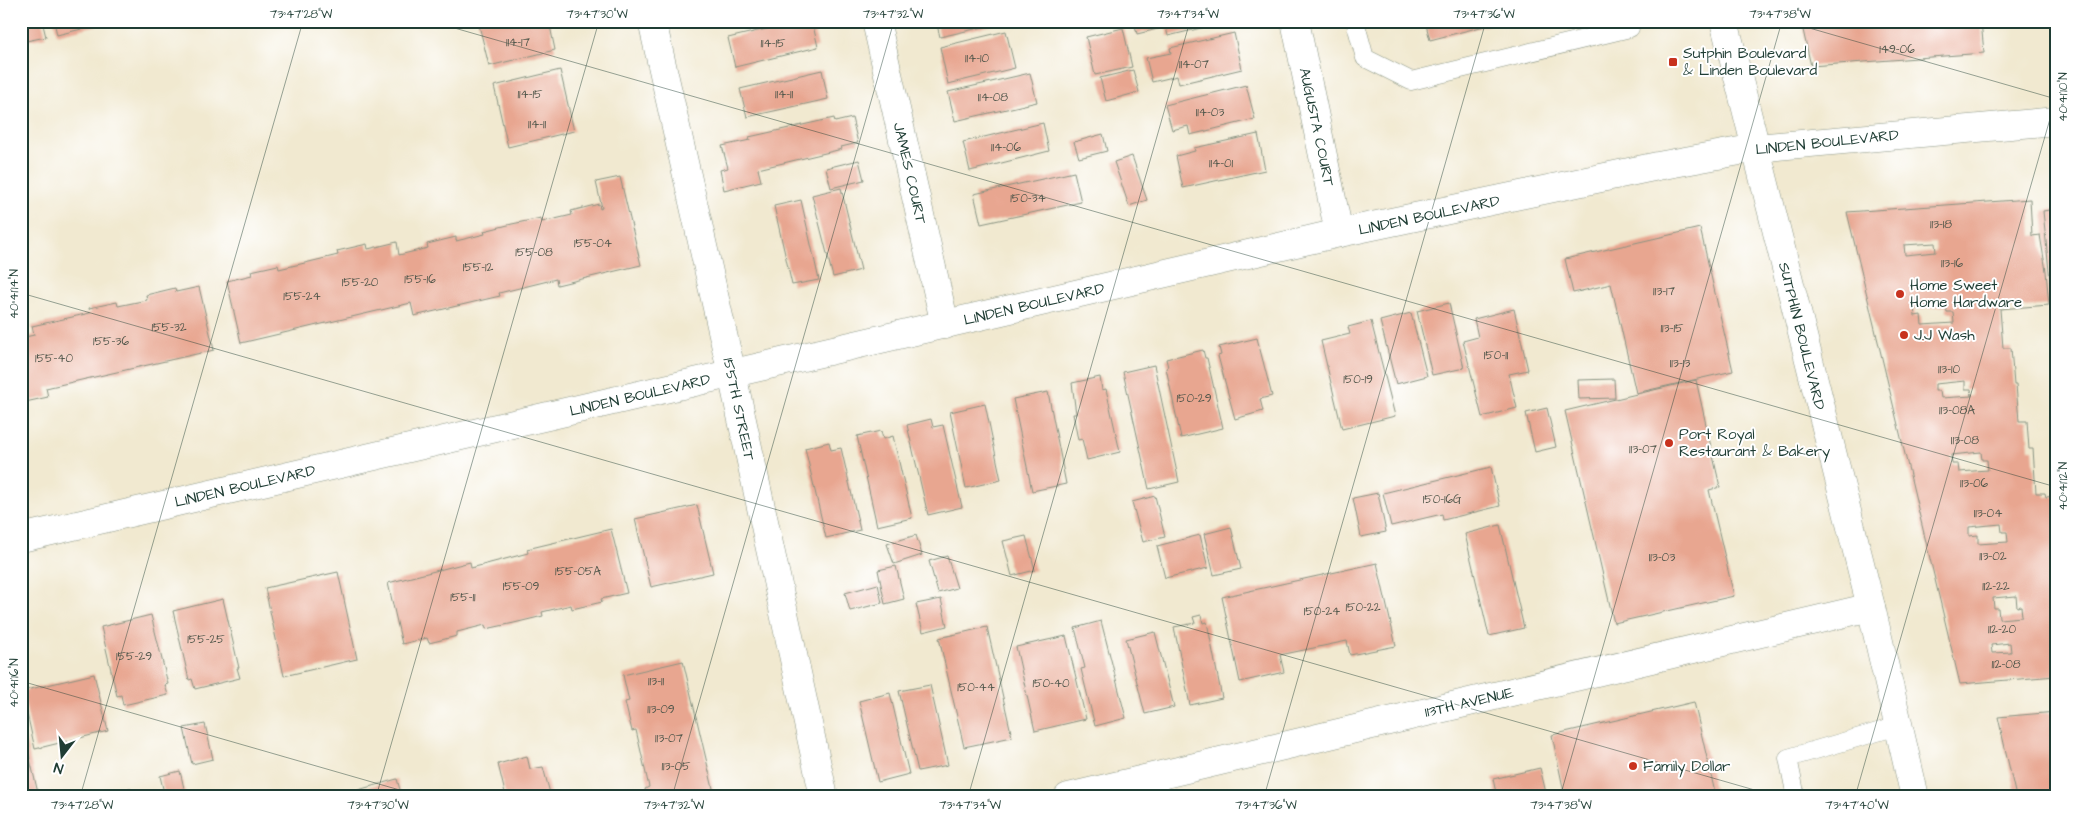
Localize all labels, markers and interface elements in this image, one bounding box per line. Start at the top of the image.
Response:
text: 73°47'28"W [270,6,333,23]
text: 73°47'30"W [566,6,628,23]
text: 73°47'32"W [863,6,924,23]
text: 73°47'34"W [1157,6,1220,23]
text: 73°47'36"W [1453,6,1515,23]
text: 73°47'38"W [1749,6,1812,23]
house number: 114-17 [506,34,531,51]
house number: 114-15 [761,35,786,52]
house number: 149-06 [1879,41,1915,58]
place label: Sutphin Boulevard & Linden Boulevard [1683,43,1817,81]
house number: 114-10 [965,50,989,67]
house number: 114-07 [1179,56,1210,73]
marker: Sutphin Boulevard & Linden Boulevard [1667,56,1679,68]
street label: AUGUSTA COURT [1294,66,1339,189]
text: 40°41'10"N [2055,72,2072,122]
house number: 114-15 [518,86,543,103]
house number: 114-11 [775,86,793,103]
house number: 114-08 [978,89,1008,106]
house number: 114-03 [1196,104,1224,121]
house number: 114-11 [528,116,546,133]
street label: JAMES COURT [888,120,932,227]
street label: LINDEN BOULEVARD [1754,125,1900,160]
house number: 114-06 [991,139,1022,156]
house number: 114-01 [1209,155,1233,172]
house number: 150-34 [1010,190,1046,207]
street label: LINDEN BOULEVARD [1357,190,1502,241]
house number: 113-18 [1930,216,1952,233]
house number: 155-04 [574,235,612,252]
house number: 155-08 [515,244,553,261]
house number: 113-16 [1941,255,1963,272]
house number: 155-12 [463,259,493,276]
street label: SUTPHIN BOULEVARD [1773,260,1830,412]
text: 40°41'14"N [6,268,23,319]
house number: 155-16 [404,271,436,288]
house number: 155-20 [342,274,379,291]
place label: Home Sweet Home Hardware [1910,275,2022,313]
street label: LINDEN BOULEVARD [962,278,1107,331]
house number: 113-17 [1653,283,1676,300]
house number: 155-24 [283,288,321,305]
marker: Home Sweet Home Hardware [1894,288,1906,300]
house number: 155-32 [151,319,187,336]
house number: 113-15 [1661,320,1684,337]
place label: J.J Wash [1914,325,1975,346]
marker: J.J Wash [1898,329,1910,341]
house number: 155-36 [93,333,129,350]
house number: 150-11 [1484,347,1509,364]
house number: 155-40 [35,350,73,367]
house number: 113-13 [1670,355,1690,372]
street label: 155TH STREET [717,356,760,463]
house number: 113-10 [1938,361,1960,378]
street label: LINDEN BOULEVARD [568,369,713,422]
house number: 150-19 [1343,371,1373,388]
house number: 150-29 [1176,390,1212,407]
house number: 113-08A [1939,402,1975,419]
place label: Port Royal Restaurant & Bakery [1679,424,1830,463]
house number: 113-08 [1951,432,1979,449]
marker: Port Royal Restaurant & Bakery [1663,437,1675,449]
house number: 113-07 [1629,441,1658,458]
street label: LINDEN BOULEVARD [173,460,318,513]
text: 40°41'12"N [2055,461,2072,510]
house number: 113-06 [1960,475,1988,492]
house number: 150-16G [1423,491,1462,508]
house number: 113-04 [1974,505,2002,522]
house number: 113-02 [1979,548,2007,565]
house number: 113-03 [1649,549,1675,566]
house number: 155-05A [555,563,601,580]
house number: 155-09 [503,578,539,595]
house number: 112-22 [1982,578,2010,595]
house number: 155-11 [450,589,476,606]
house number: 150-22 [1345,599,1381,616]
house number: 150-24 [1304,603,1340,620]
house number: 112-20 [1988,621,2016,638]
house number: 155-25 [187,631,225,648]
house number: 155-29 [116,648,152,665]
house number: 112-08 [1991,656,2021,673]
text: 40°41'16"N [6,658,23,708]
house number: 113-11 [648,673,664,690]
house number: 150-40 [1032,675,1070,692]
house number: 150-44 [957,679,995,696]
street label: 113TH AVENUE [1423,682,1516,723]
house number: 113-09 [647,701,675,718]
north arrow [38,730,88,780]
house number: 113-07 [655,730,684,747]
place label: Family Dollar [1643,756,1730,778]
text: N [52,757,66,778]
house number: 113-05 [662,758,691,775]
marker: Family Dollar [1627,760,1639,772]
text: 73°47'28"W [51,797,114,814]
text: 73°47'30"W [347,797,409,814]
text: 73°47'32"W [644,797,705,814]
text: 73°47'34"W [939,797,1002,814]
text: 73°47'36"W [1235,797,1297,814]
text: 73°47'38"W [1530,797,1593,814]
text: 73°47'40"W [1825,797,1889,814]

